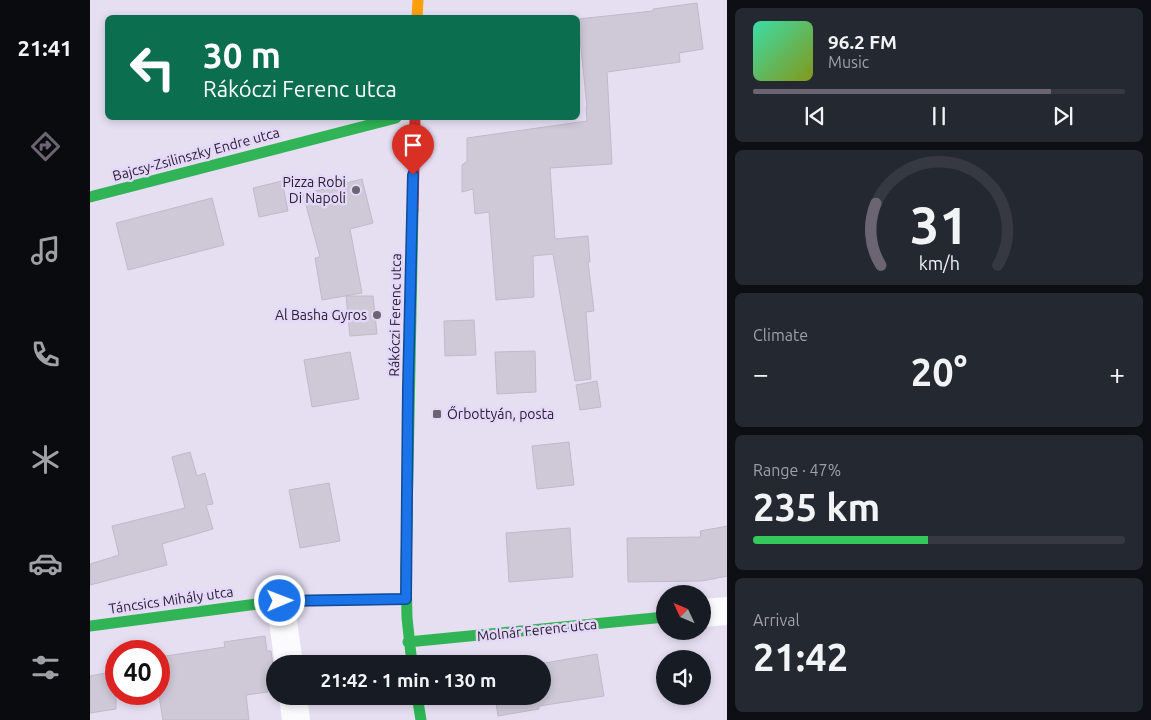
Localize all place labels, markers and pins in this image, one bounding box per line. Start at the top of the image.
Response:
pin [392,124,434,175]
place label: Pizza Robi Di Napoli [282,174,346,206]
marker: Pizza Robi Di Napoli [350,184,362,196]
place label: Al Basha Gyros [275,307,367,323]
marker: Al Basha Gyros [371,309,383,321]
place label: Őrbottyán, posta [447,405,554,422]
marker: Őrbottyán, posta [431,408,443,420]

